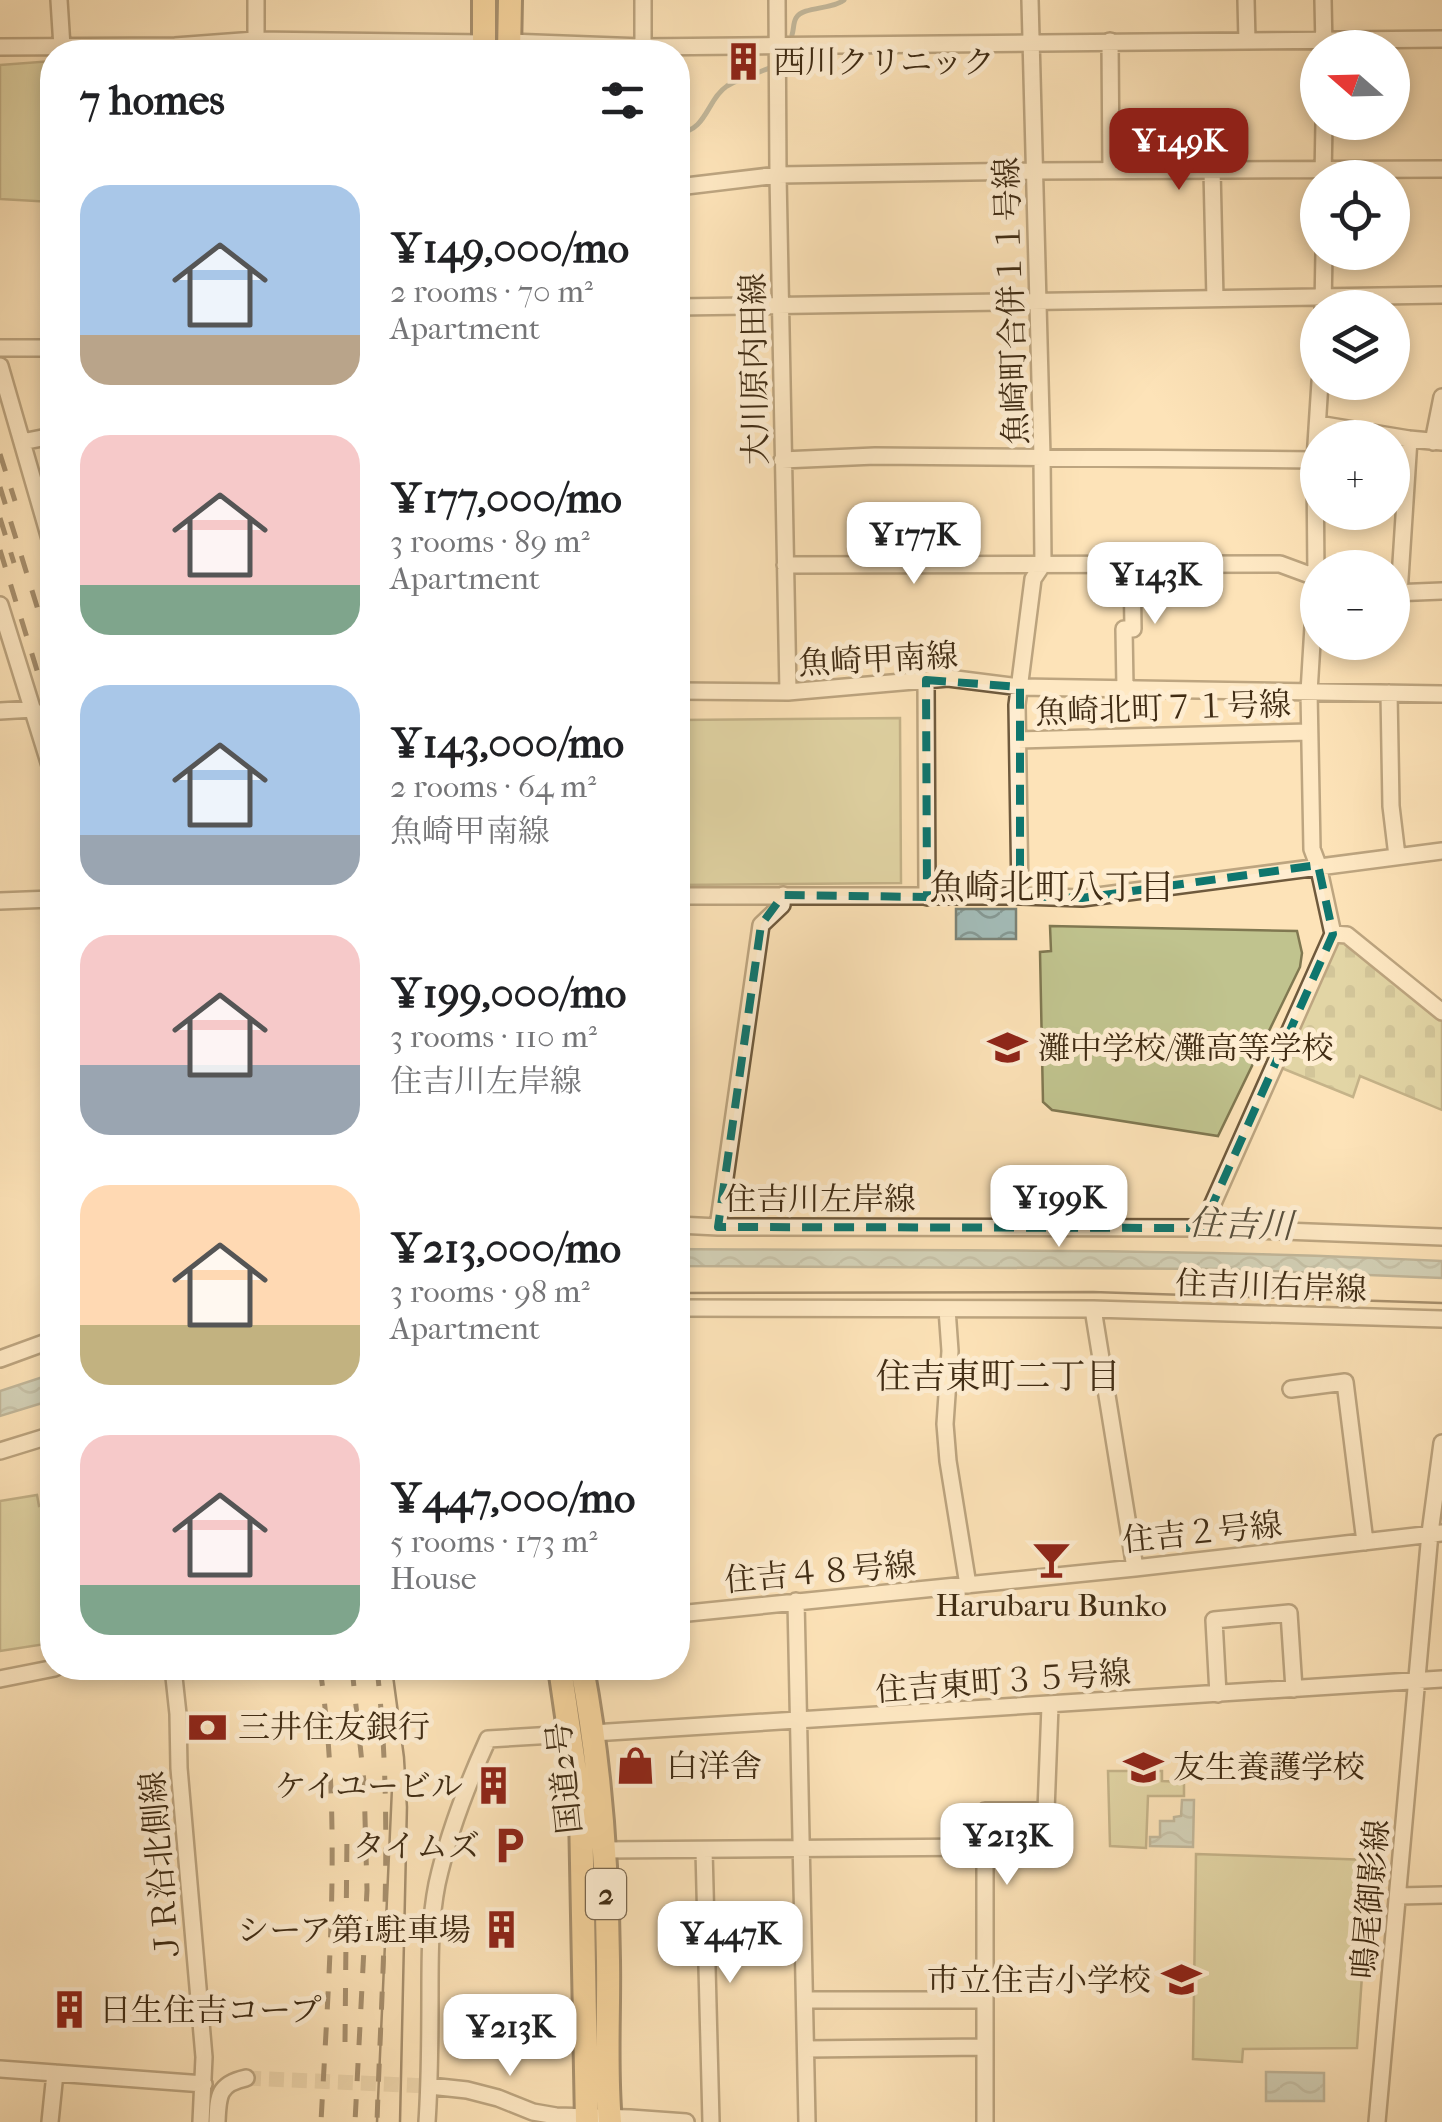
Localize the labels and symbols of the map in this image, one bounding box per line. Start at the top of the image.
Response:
north arrow [1300,30,1410,140]
building icon: 西川クリニック [722,41,764,83]
place label: 西川クリニック [773,44,995,81]
pin: ¥149K [1109,108,1249,193]
street label: 魚崎町合併１１号線 [988,156,1035,446]
street label: 大川原内田線 [734,273,775,465]
pin: ¥177K [844,502,984,587]
pin: ¥143K [1085,542,1225,627]
street label: 魚崎甲南線 [797,637,959,682]
street label: 魚崎北町７１号線 [1034,686,1292,731]
district label: 魚崎北町八丁目 [929,867,1175,908]
school or university icon: 灘中学校/灘高等学校 [987,1027,1029,1069]
place label: 灘中学校/灘高等学校 [1038,1030,1334,1067]
pin: ¥199K [989,1165,1129,1250]
street label: 住吉川左岸線 [724,1181,916,1218]
water label: 住吉川 [1188,1202,1298,1247]
street label: 住吉川右岸線 [1174,1265,1368,1308]
district label: 住吉東町二丁目 [875,1356,1121,1397]
street label: 住吉２号線 [1121,1506,1284,1559]
bar icon: Harubaru Bunko [1030,1539,1072,1581]
street label: 住吉４８号線 [723,1546,917,1599]
place label: Harubaru Bunko [935,1587,1167,1624]
street label: 住吉東町３５号線 [874,1654,1132,1709]
bank icon: 三井住友銀行 [187,1706,229,1748]
place label: 三井住友銀行 [238,1709,430,1746]
street label: 国道2号 [540,1720,589,1836]
shop icon: 白洋舎 [615,1745,657,1787]
school or university icon: 友生養護学校 [1122,1746,1164,1788]
place label: 白洋舎 [666,1748,762,1785]
place label: 友生養護学校 [1173,1749,1365,1786]
building icon: ケイユービル [472,1765,514,1807]
place label: ケイユービル [275,1768,463,1805]
street label: ＪＲ沿北側線 [134,1770,187,1964]
pin: ¥213K [937,1803,1077,1888]
street label: 鳴尾御影線 [1345,1818,1396,1980]
parking icon: タイムズ [489,1825,531,1867]
place label: タイムズ [353,1828,480,1865]
road number: 2 [586,1869,626,1919]
pin: ¥447K [660,1901,800,1986]
building icon: シーア第1駐車場 [480,1909,522,1951]
place label: シーア第1駐車場 [237,1912,471,1949]
school or university icon: 市立住吉小学校 [1160,1959,1202,2001]
place label: 市立住吉小学校 [927,1962,1151,1999]
building icon: 日生住吉コープ [48,1989,90,2031]
place label: 日生住吉コープ [99,1992,321,2029]
pin: ¥213K [440,1994,580,2079]

